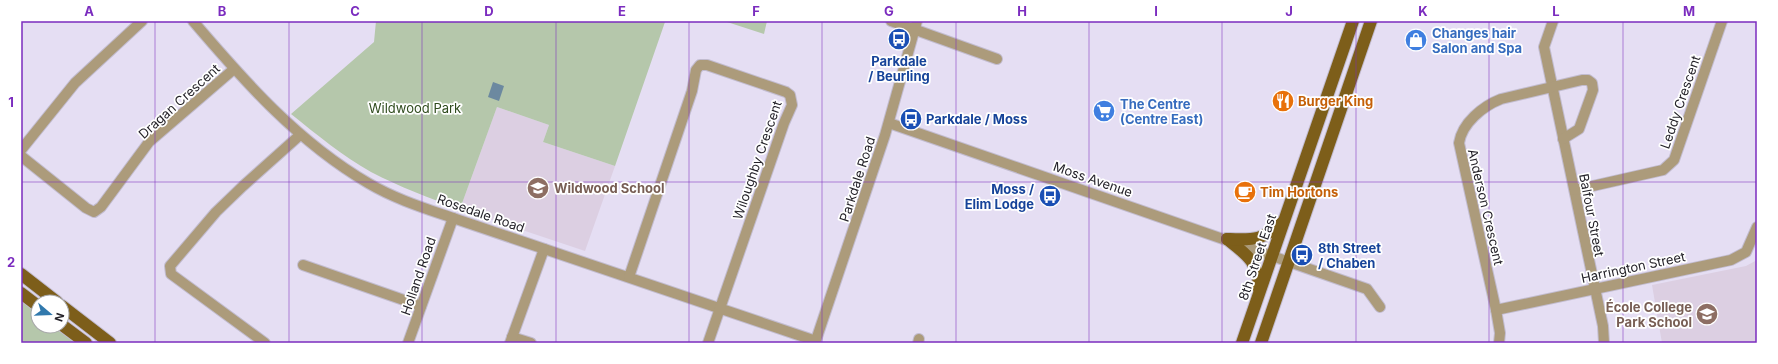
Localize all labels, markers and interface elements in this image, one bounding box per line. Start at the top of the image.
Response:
text: A [84,3,94,19]
text: B [218,3,227,19]
text: C [350,3,360,19]
text: D [484,3,494,19]
text: E [618,3,626,19]
text: F [752,3,760,19]
text: G [884,3,894,19]
text: H [1017,3,1027,19]
text: I [1154,3,1158,19]
text: J [1285,3,1293,19]
text: K [1418,3,1428,19]
text: L [1552,3,1560,19]
text: M [1683,3,1695,19]
place label: Changes hair Salon and Spa [1432,25,1522,56]
bus stop icon: Parkdale / Beurling [886,26,912,52]
shop icon: Changes hair Salon and Spa [1403,27,1429,53]
place label: Parkdale / Beurling [868,53,930,84]
street label: Leddy Crescent [1657,53,1703,151]
street label: Dragan Crescent [135,60,223,142]
restaurant icon: Burger King [1270,88,1296,114]
place label: Burger King [1298,93,1373,109]
text: 1 [8,94,14,110]
place label: The Centre (Centre East) [1120,96,1203,127]
supermarket icon: The Centre (Centre East) [1091,98,1117,124]
street label: Wiloughby Crescent [729,99,785,221]
park label: Wildwood Park [369,100,461,116]
bus stop icon: Parkdale / Moss [898,106,924,132]
place label: Parkdale / Moss [926,111,1027,127]
street label: Parkdale Road [836,134,878,224]
street label: Anderson Crescent [1465,147,1507,267]
street label: Moss Avenue [1051,158,1135,200]
street label: Balfour Street [1576,172,1608,258]
school or university icon: Wildwood School [525,175,551,201]
cafe icon: Tim Hortons [1232,179,1258,205]
place label: Wildwood School [554,180,665,196]
place label: Moss / Elim Lodge [965,181,1034,212]
bus stop icon: Moss / Elim Lodge [1037,183,1063,209]
place label: Tim Hortons [1260,184,1338,200]
street label: Rosedale Road [435,191,527,235]
street label: 8th Street East [1235,212,1279,302]
street label: Holland Road [397,235,439,317]
place label: 8th Street / Chaben [1318,240,1381,271]
bus stop icon: 8th Street / Chaben [1289,242,1315,268]
street label: Harrington Street [1580,248,1686,286]
text: 2 [7,254,15,270]
north arrow [30,294,70,334]
place label: École College Park School [1606,299,1692,330]
school or university icon: École College Park School [1694,301,1720,327]
text: N [51,311,67,324]

